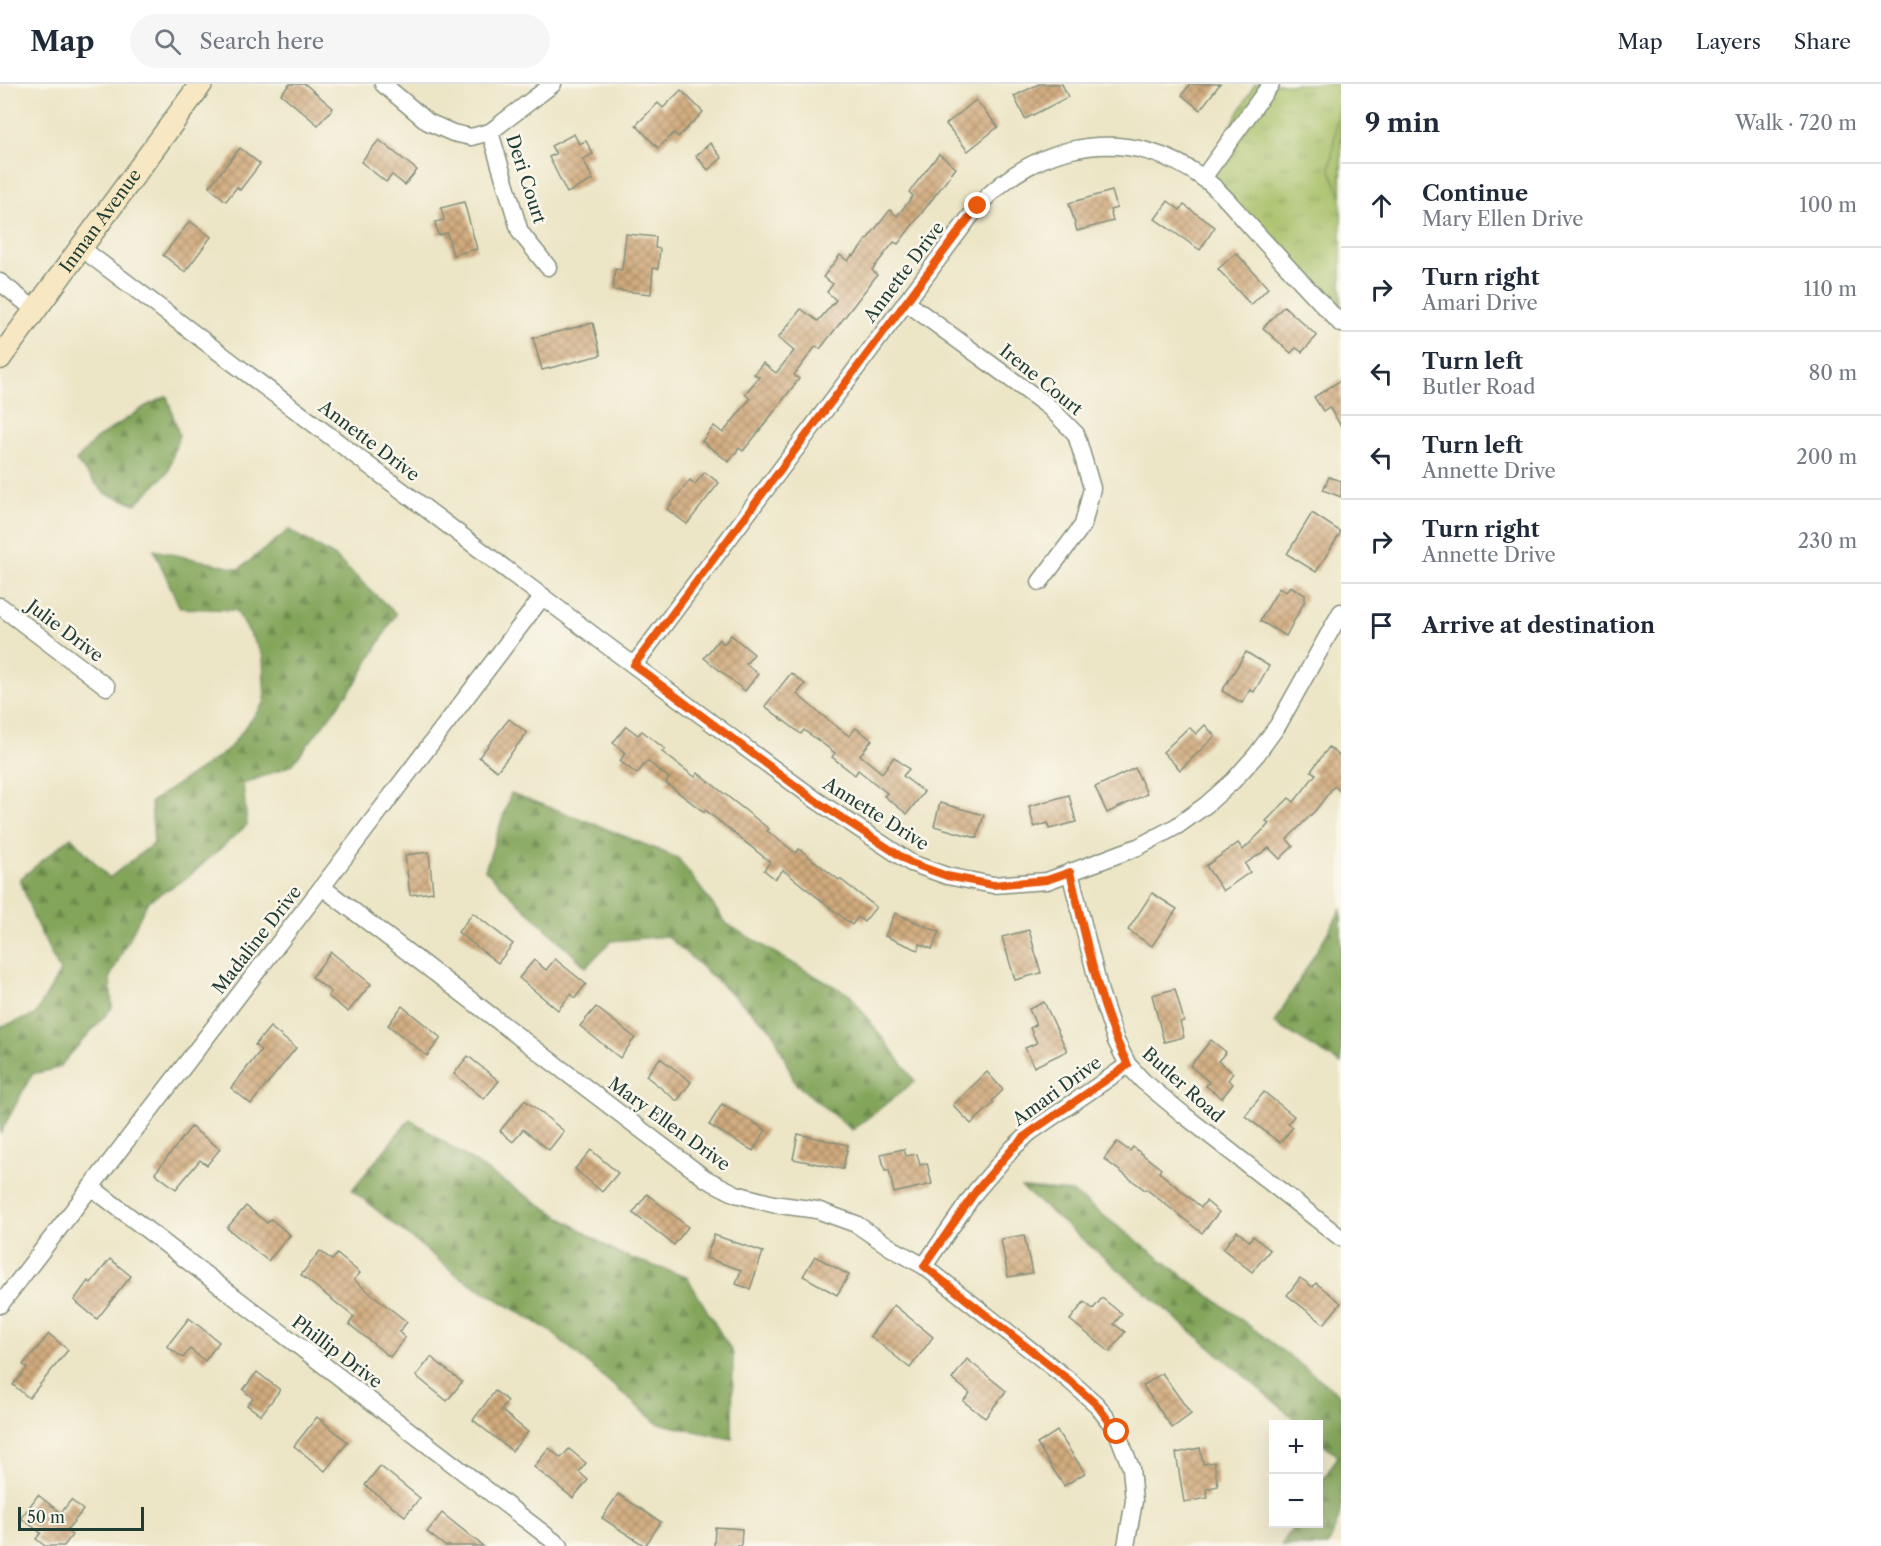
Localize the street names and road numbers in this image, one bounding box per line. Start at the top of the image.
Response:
street label: Deri Court [501,132,551,227]
street label: Inman Avenue [55,165,146,277]
street label: Annette Drive [858,217,949,327]
street label: Irene Court [995,340,1087,421]
street label: Annette Drive [314,395,424,486]
street label: Julie Drive [20,593,107,667]
street label: Annette Drive [818,772,933,855]
street label: Madaline Drive [208,881,306,999]
street label: Butler Road [1138,1043,1228,1127]
street label: Amari Drive [1008,1051,1106,1131]
street label: Mary Ellen Drive [604,1072,734,1176]
street label: Phillip Drive [287,1311,387,1393]

